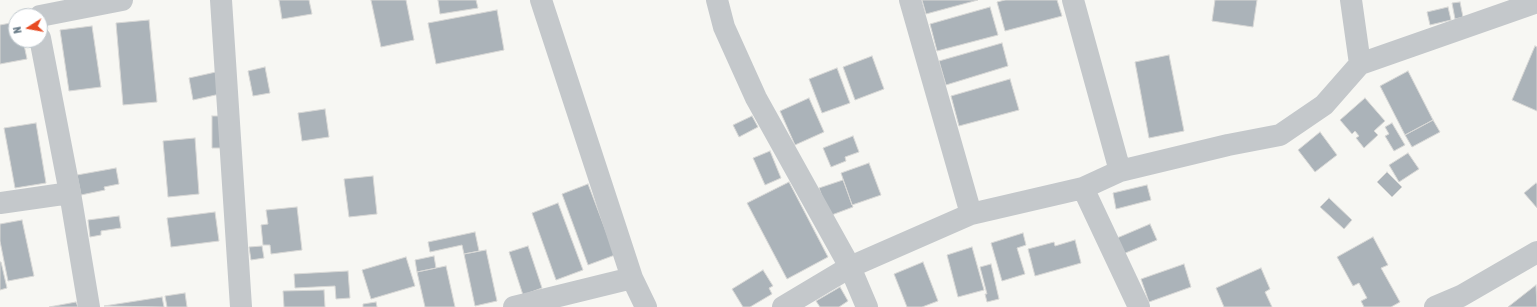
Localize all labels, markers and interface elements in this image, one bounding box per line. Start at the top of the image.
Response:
north arrow [8,8,48,48]
text: N [11,26,24,34]

